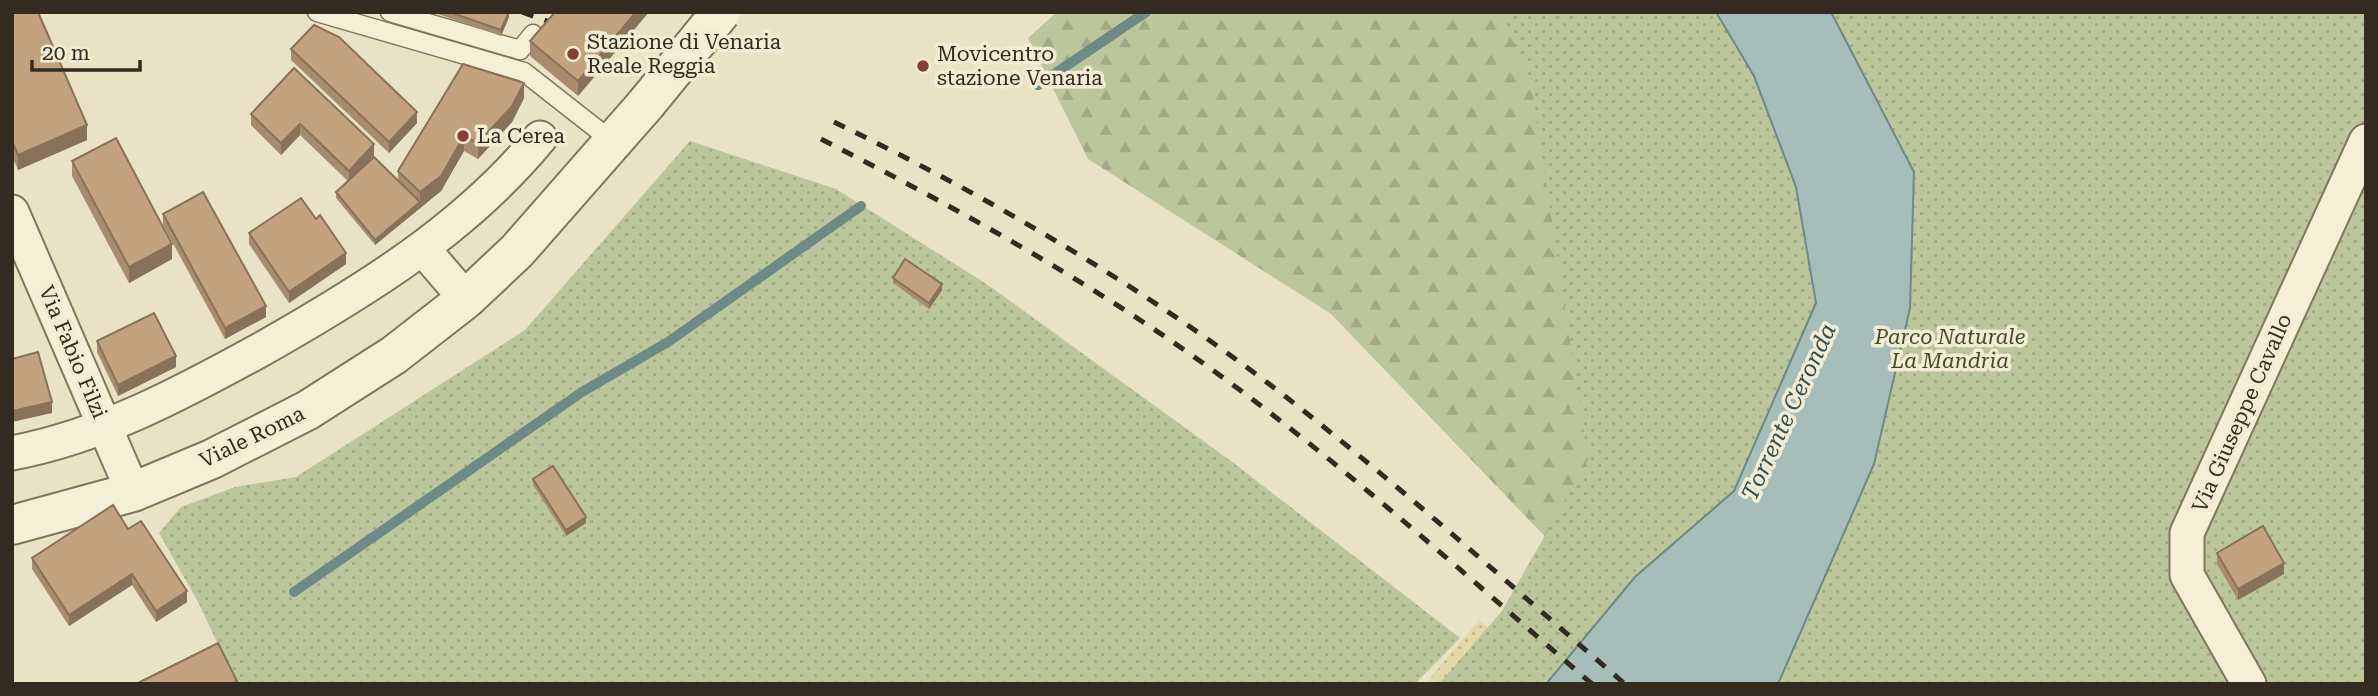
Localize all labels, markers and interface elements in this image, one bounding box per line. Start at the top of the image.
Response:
scale bar [32,28,140,72]
place label: Stazione di Venaria Reale Reggia [587,30,782,78]
text: 20 m [42,41,90,65]
place label: Movicentro stazione Venaria [937,42,1103,90]
marker: Stazione di Venaria Reale Reggia [565,46,581,62]
marker: Movicentro stazione Venaria [915,58,931,74]
place label: La Cerea [477,124,565,148]
marker: La Cerea [455,128,471,144]
street label: Via Fabio Filzi [34,282,112,422]
street label: Via Giuseppe Cavallo [2187,310,2297,516]
water label: Torrente Ceronda [1736,319,1842,505]
park label: Parco Naturale La Mandria [1874,325,2025,373]
street label: Viale Roma [196,401,309,473]

